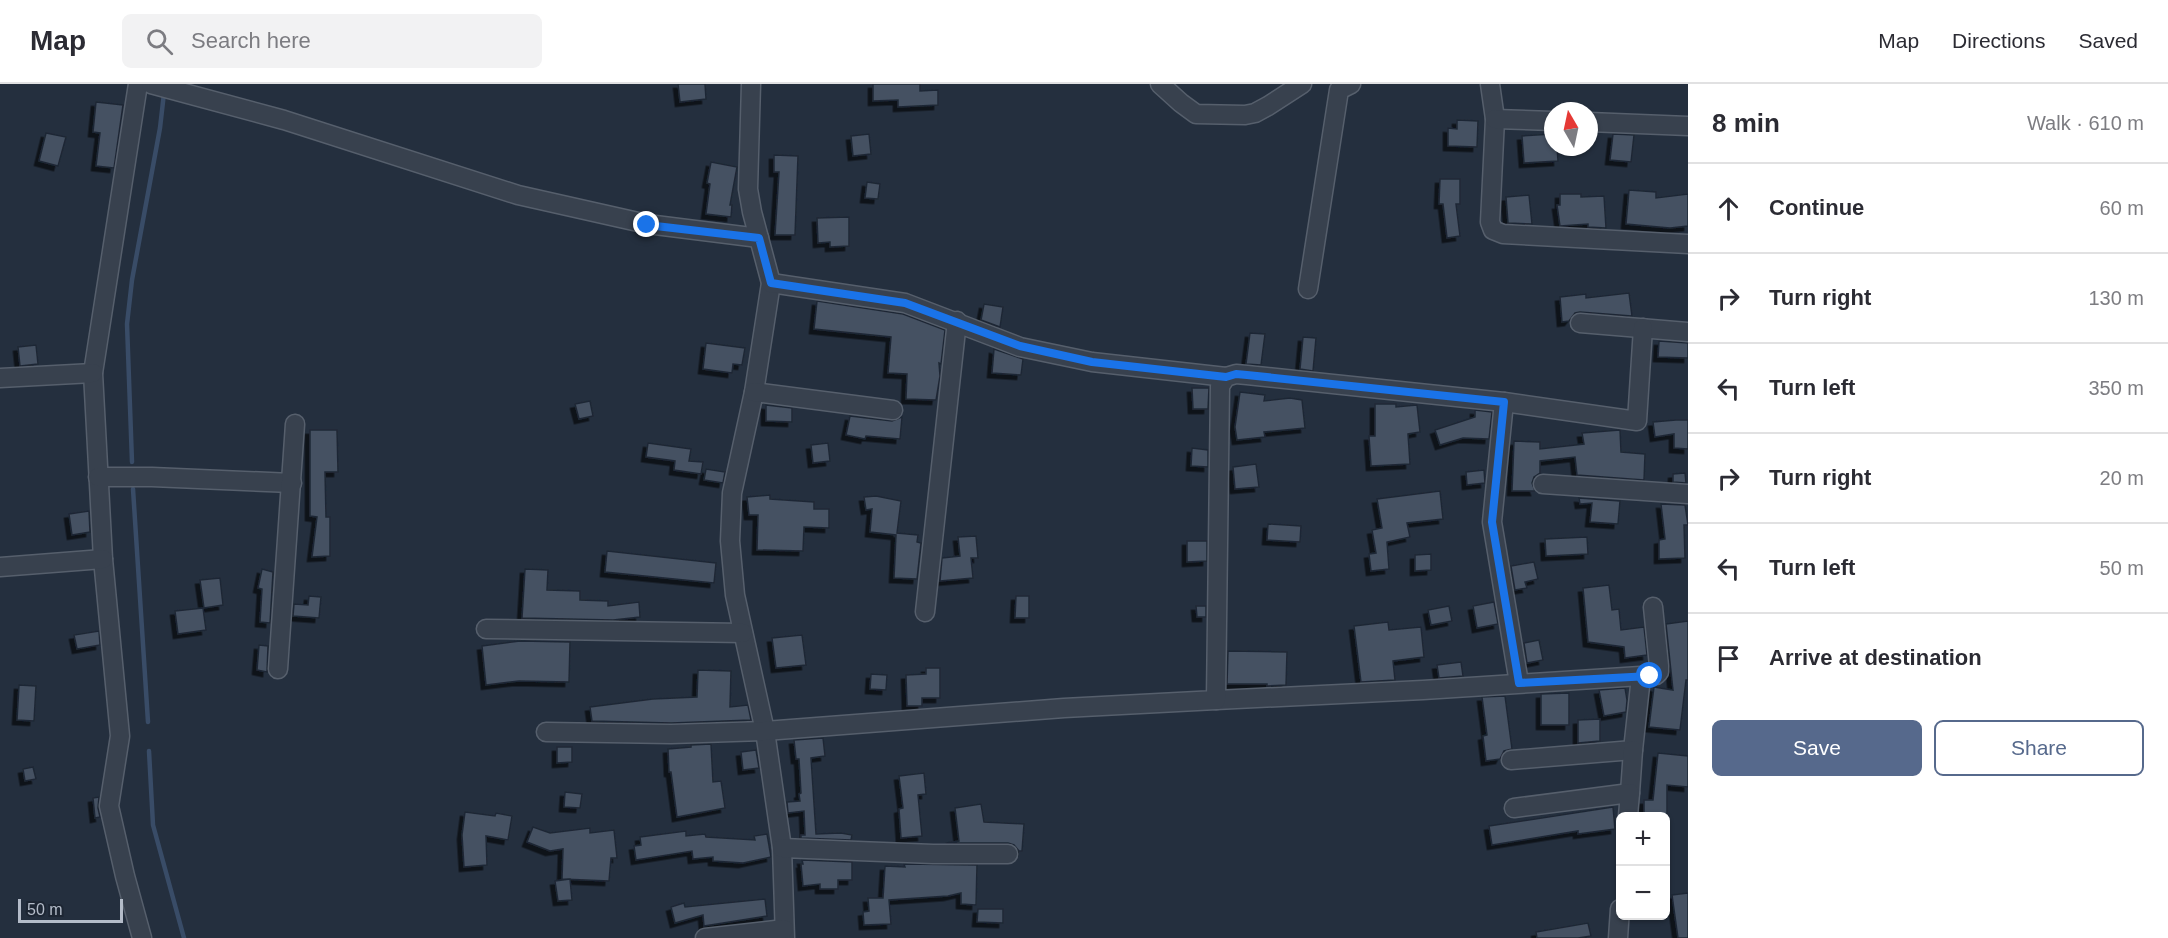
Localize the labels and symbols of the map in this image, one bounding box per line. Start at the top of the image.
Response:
north arrow [1544,102,1598,156]
route end [633,211,659,237]
route start [1636,662,1662,688]
scale bar [18,896,123,924]

